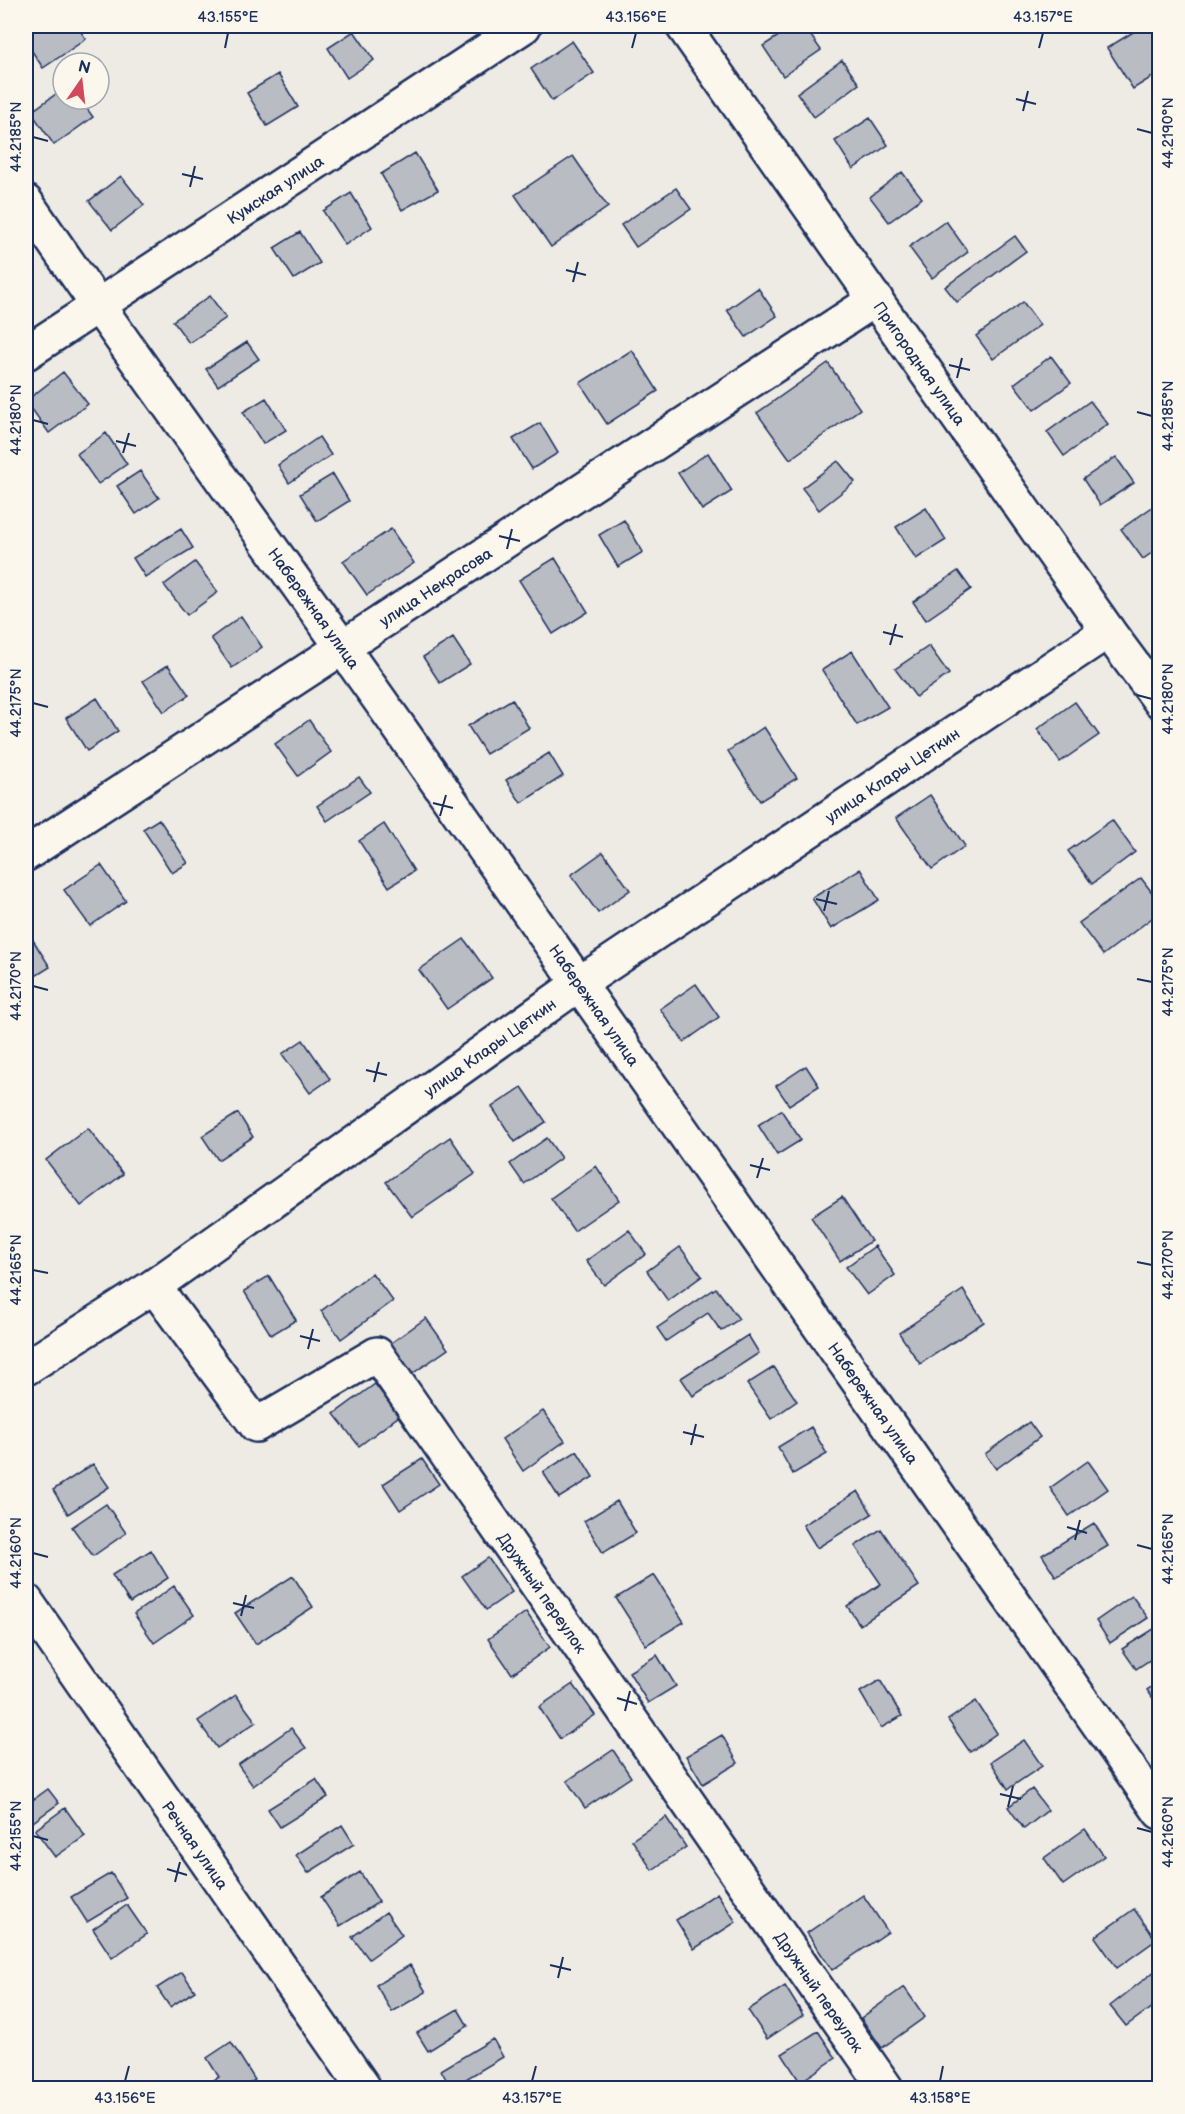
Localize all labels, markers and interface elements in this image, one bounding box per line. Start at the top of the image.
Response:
text: 43.155°E [198,8,259,27]
text: 43.156°E [605,8,667,27]
text: 43.157°E [1013,8,1073,27]
north arrow [51,51,111,111]
text: N [76,57,92,79]
text: 44.2190°N [1159,97,1178,169]
text: 44.2185°N [7,102,26,173]
street label: Кумская улица [224,152,328,229]
street label: Пригородная улица [869,298,969,430]
text: 44.2185°N [1159,381,1178,452]
text: 44.2180°N [7,384,26,456]
street label: улица Некрасова [376,544,497,632]
street label: Набережная улица [263,545,363,674]
text: 44.2180°N [1159,663,1178,735]
text: 44.2175°N [7,668,26,738]
street label: улица Клары Цеткин [822,725,964,828]
street label: Набережная улица [544,941,643,1071]
text: 44.2175°N [1159,947,1178,1017]
text: 44.2170°N [7,951,26,1021]
street label: улица Клары Цеткин [421,995,560,1102]
text: 44.2170°N [1159,1230,1178,1300]
text: 44.2165°N [7,1234,26,1306]
street label: Набережная улица [823,1339,922,1469]
text: 44.2165°N [1159,1513,1178,1585]
text: 44.2160°N [7,1517,26,1589]
street label: Дружный переулок [493,1529,590,1658]
text: 44.2160°N [1159,1796,1178,1868]
street label: Речная улица [157,1798,232,1894]
text: 44.2155°N [7,1801,26,1871]
street label: Дружный переулок [770,1929,867,2057]
text: 43.156°E [94,2089,156,2108]
text: 43.157°E [502,2089,562,2108]
text: 43.158°E [909,2089,971,2108]

